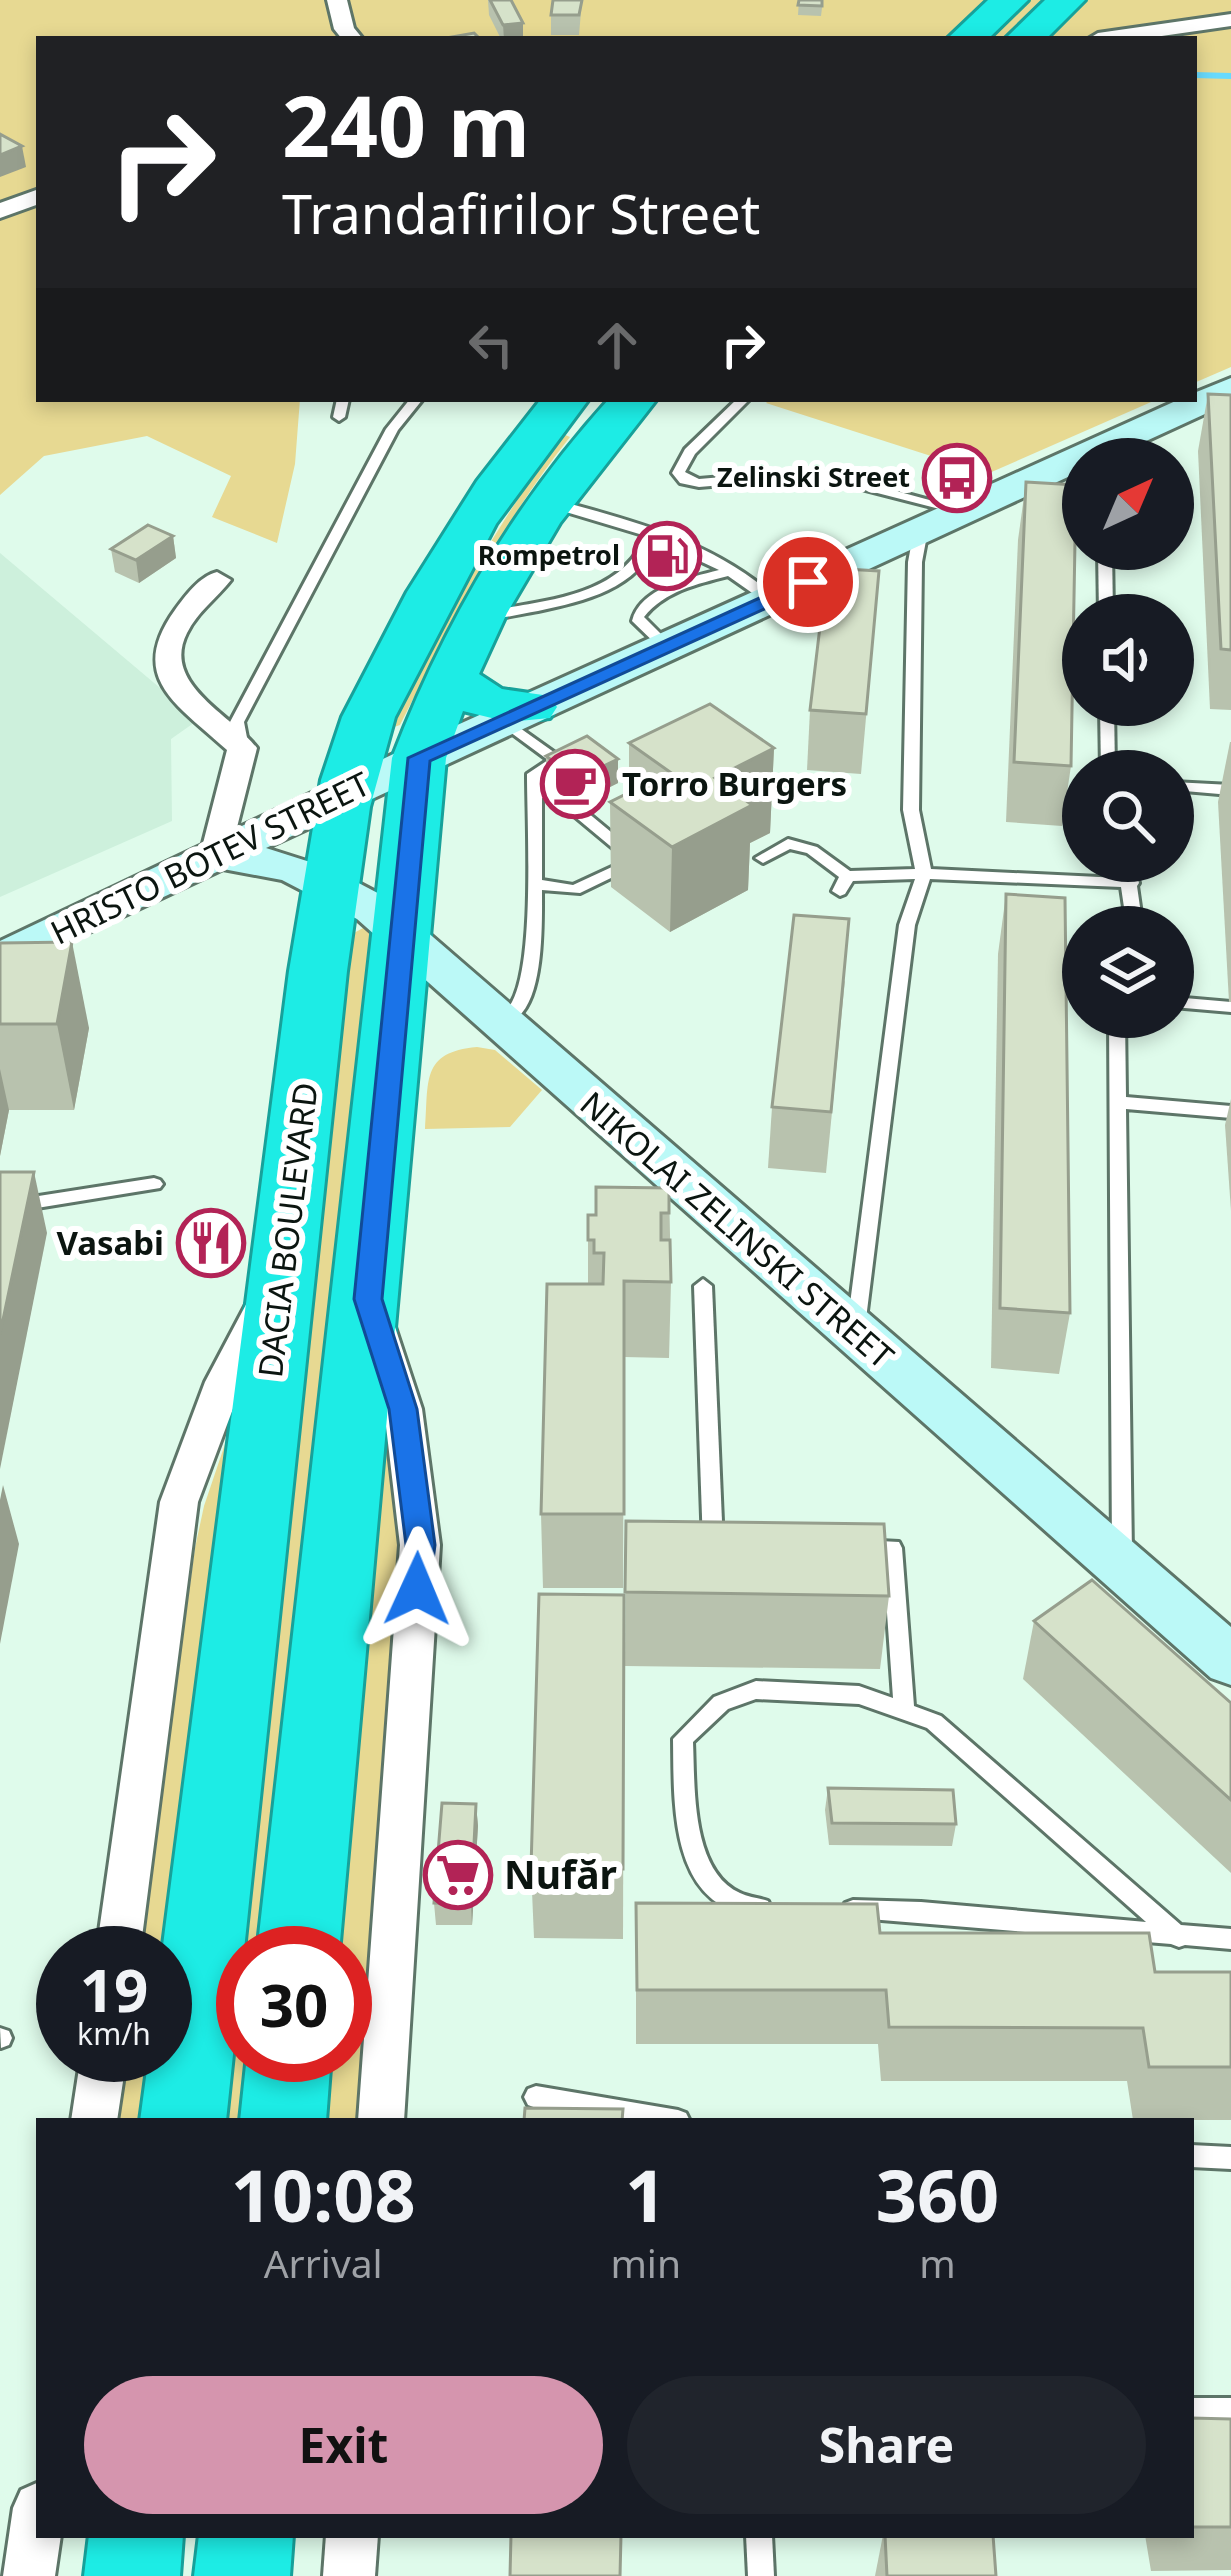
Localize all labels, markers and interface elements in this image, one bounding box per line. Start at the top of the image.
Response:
text: 240 m [282,67,530,182]
icon: right [84,84,240,240]
text: Trandafirilor Street [282,176,760,250]
icon: left [458,312,524,378]
icon: ahead [584,312,650,378]
icon: right [710,312,776,378]
north arrow [1062,438,1194,570]
map controls [1062,438,1194,1038]
bus stop icon: Zelinski Street [922,443,992,513]
place label: Zelinski Street [717,458,910,495]
fuel station icon: Rompetrol [632,521,702,591]
pin [757,531,859,633]
place label: Rompetrol [478,536,620,573]
icon: arrive [775,549,841,615]
button: sound [1062,594,1194,726]
cafe icon: Torro Burgers [540,749,610,819]
button: search [1062,750,1194,882]
street label: HRISTO BOTEV STREET [43,761,377,954]
place label: Torro Burgers [622,761,847,806]
button: layers [1062,906,1194,1038]
street label: DACIA BOULEVARD [247,1080,328,1380]
street label: NIKOLAI ZELINSKI STREET [571,1081,903,1378]
restaurant icon: Vasabi [176,1208,246,1278]
place label: Vasabi [56,1220,164,1265]
position arrow [354,1526,480,1652]
supermarket icon: Nufăr [423,1840,493,1910]
place label: Nufăr [504,1847,617,1900]
speed limit sign: 30 [216,1926,372,2082]
text: 19 [80,1948,148,2030]
text: km/h [77,2013,151,2054]
text: 10:08 [231,2145,416,2243]
text: 1 [625,2145,666,2243]
text: 360 [876,2145,999,2243]
text: Arrival [264,2236,383,2289]
text: min [610,2236,681,2289]
text: m [919,2236,956,2289]
button: Exit [84,2376,603,2514]
button: Share [627,2376,1146,2514]

